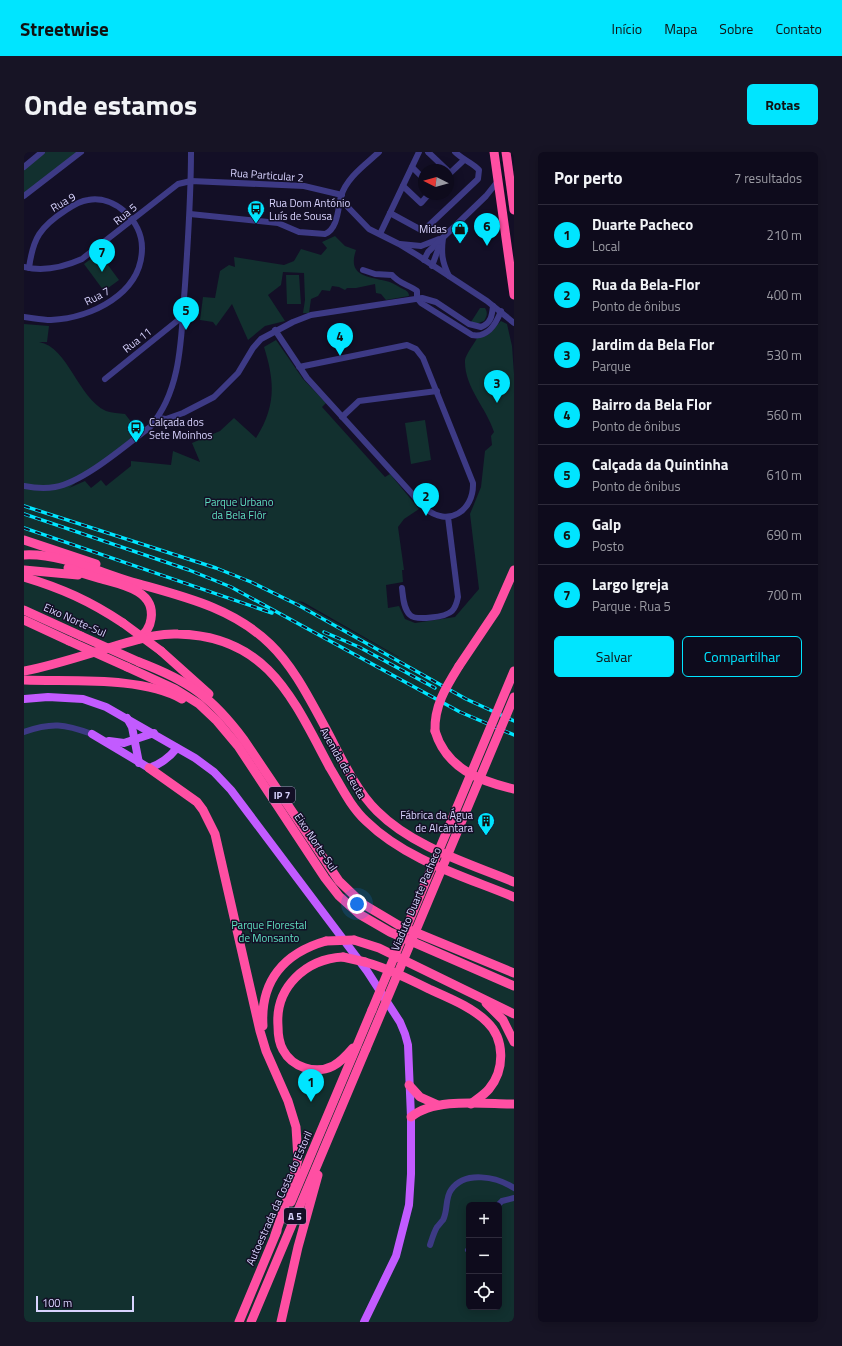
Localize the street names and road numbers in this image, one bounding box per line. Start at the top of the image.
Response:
street label: Rua Particular 2 [230,164,304,186]
street label: Rua 9 [47,188,79,216]
street label: Rua 5 [110,199,140,229]
street label: Rua 7 [81,283,113,309]
street label: Rua 11 [119,324,155,356]
street label: Eixo Norte-Sul [41,599,109,641]
street label: Avenida de Ceuta [316,725,370,802]
road number: IP 7 [269,787,295,803]
street label: Eixo Norte-Sul [291,810,341,874]
street label: Viaduto Duarte Pacheco [387,845,445,953]
street label: Autoestrada da Costa do Estoril [242,1128,316,1268]
road number: A 5 [284,1208,306,1224]

